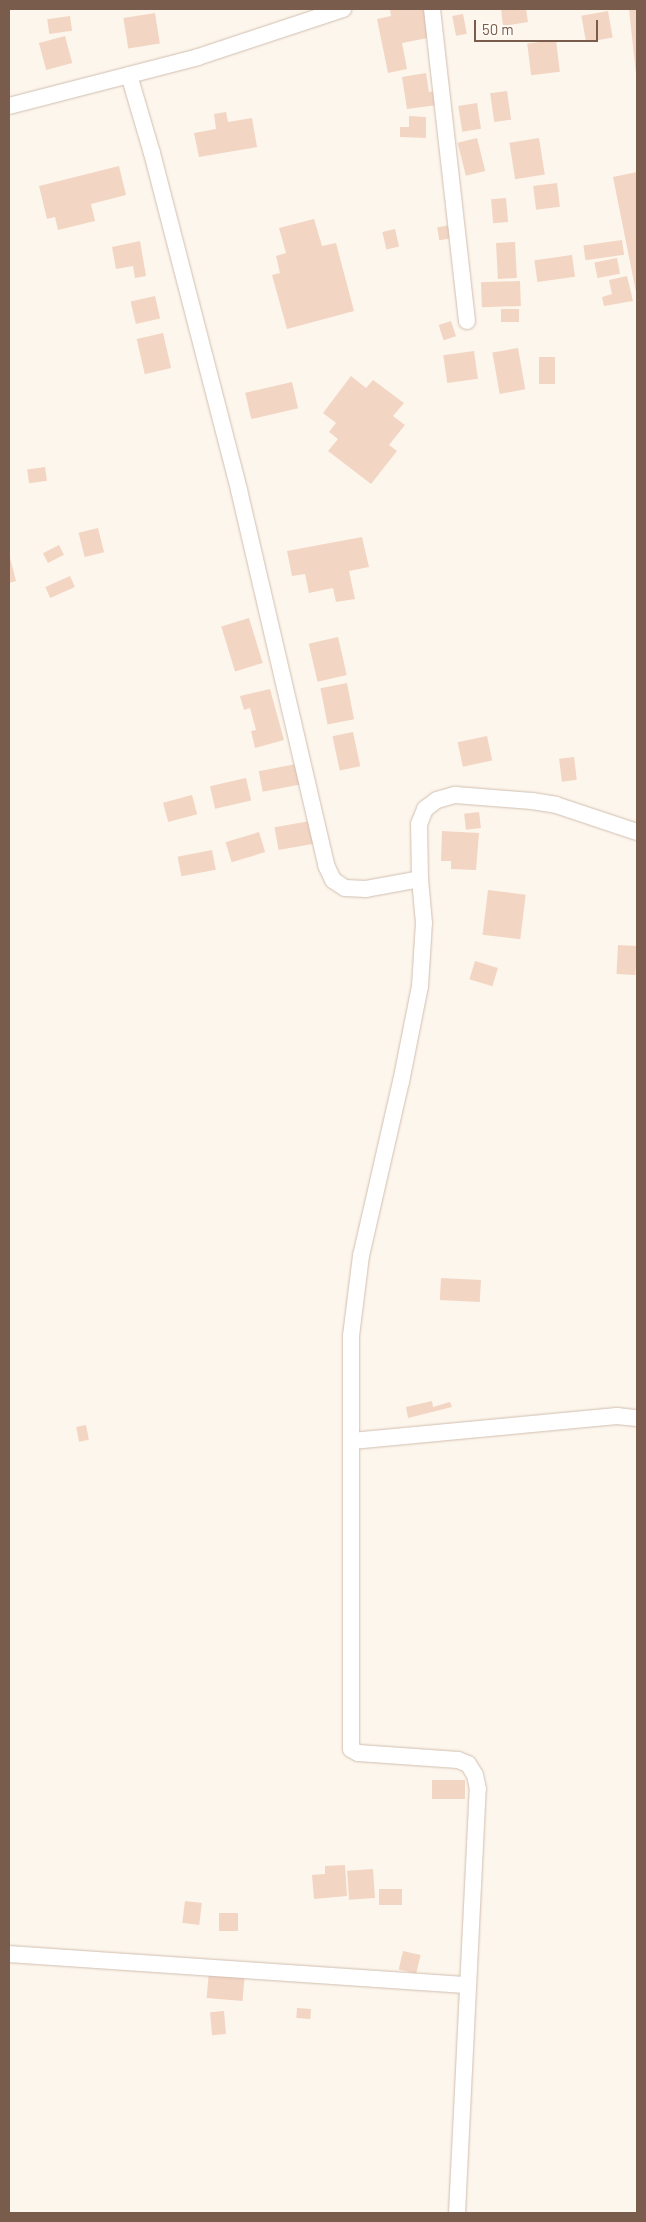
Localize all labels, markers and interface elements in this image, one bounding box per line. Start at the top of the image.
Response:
scale bar [476,10,600,42]
text: 50 m [482,20,514,38]

